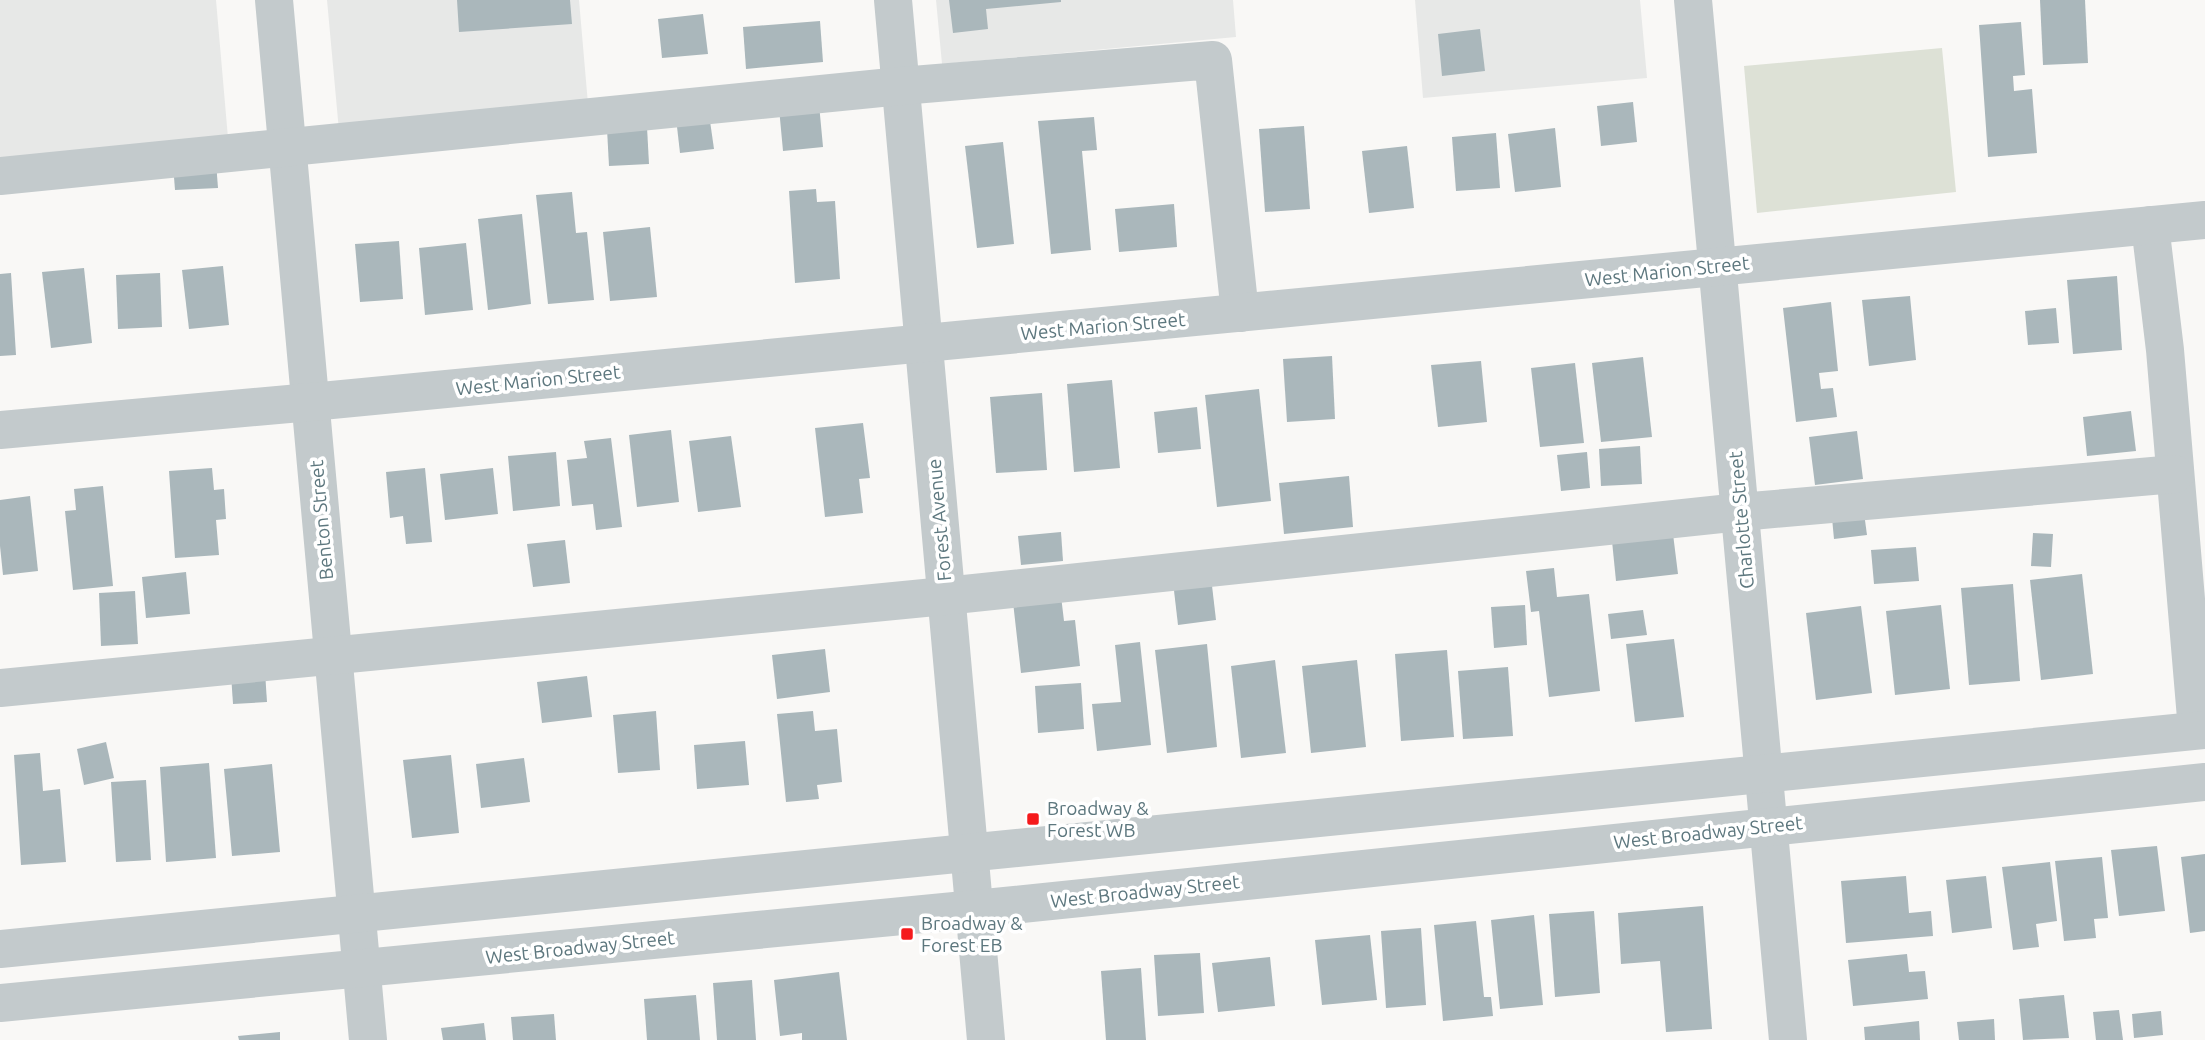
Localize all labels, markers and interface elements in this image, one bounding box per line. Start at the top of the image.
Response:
street label: West Marion Street [1584,251,1751,291]
street label: West Marion Street [1020,308,1187,344]
street label: West Marion Street [455,360,622,400]
street label: Charlotte Street [1724,450,1758,590]
street label: Forest Avenue [923,458,955,582]
street label: Benton Street [305,459,337,581]
place label: Broadway & Forest WB [1047,797,1149,841]
marker: Broadway & Forest WB [1025,811,1041,827]
street label: West Broadway Street [1612,811,1804,853]
street label: West Broadway Street [1049,870,1241,912]
place label: Broadway & Forest EB [921,912,1023,956]
street label: West Broadway Street [484,926,676,968]
marker: Broadway & Forest EB [899,926,915,942]

